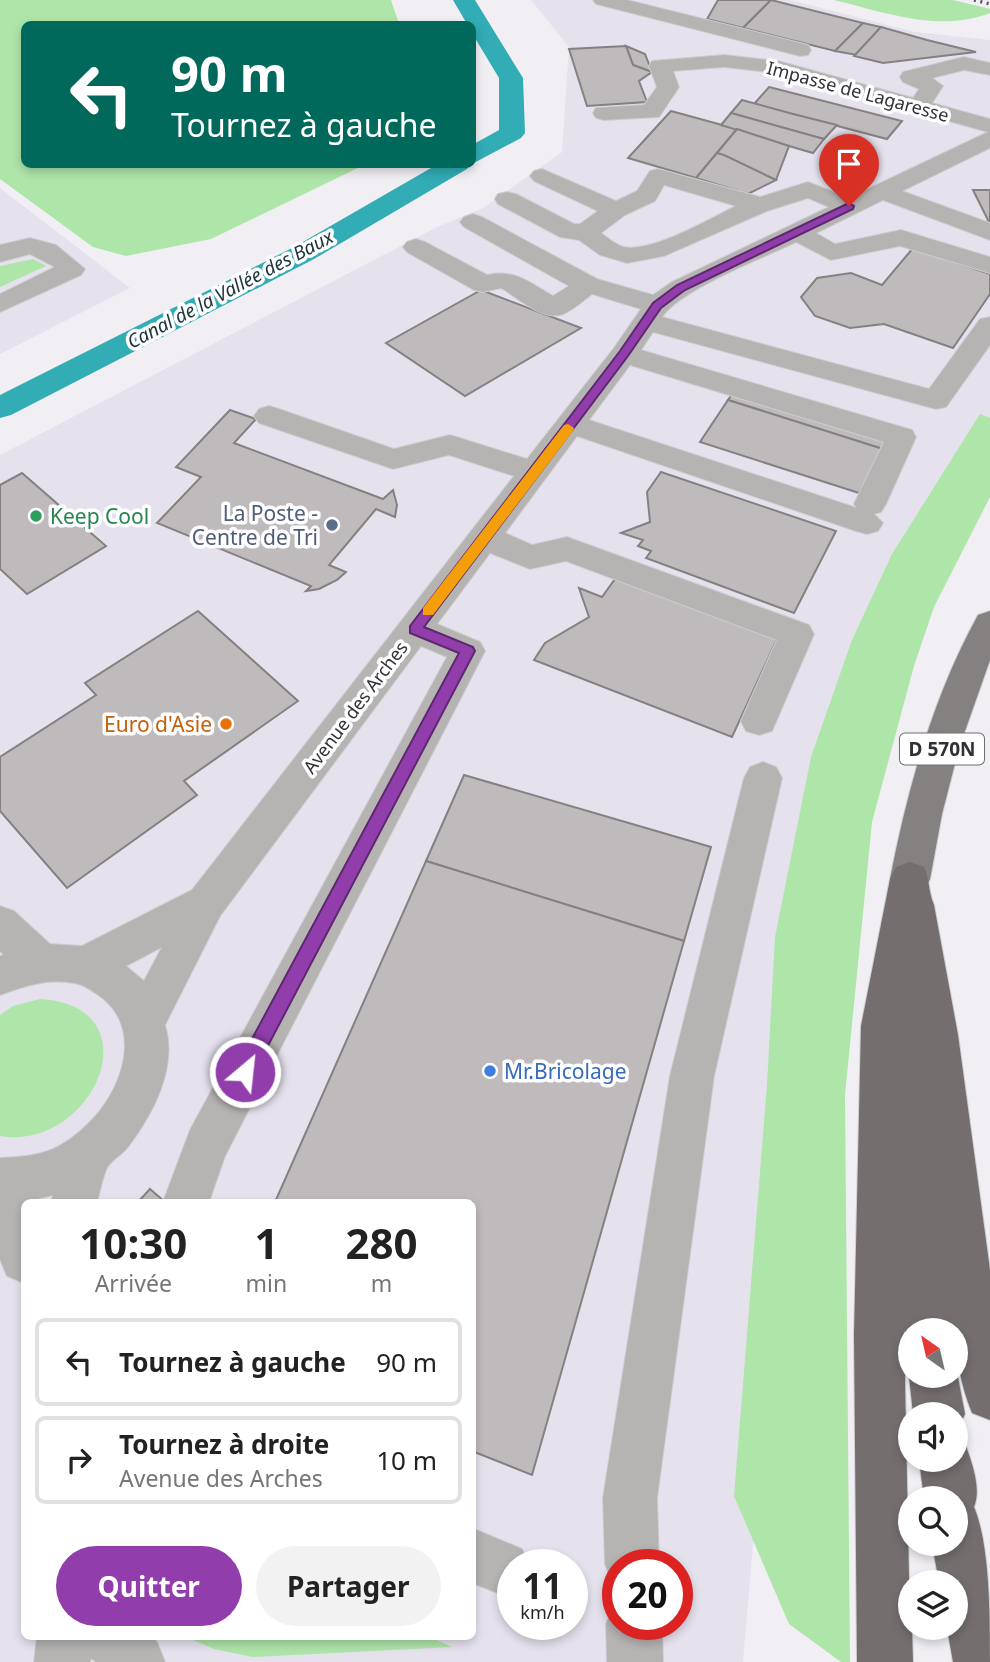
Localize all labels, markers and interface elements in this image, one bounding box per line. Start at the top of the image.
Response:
text: 90 m [171,40,288,106]
icon: left [56,49,147,140]
street label: Impasse de Lagaresse [764,55,952,127]
text: Tournez à gauche [171,103,437,146]
pin [819,134,879,206]
icon: arrive [830,145,868,183]
water label: Canal de la Vallée des Baux [122,223,338,355]
place label: La Poste - Centre de Tri [192,499,318,551]
place label: Keep Cool [50,502,149,530]
marker: Keep Cool [28,508,44,524]
marker: La Poste - Centre de Tri [324,517,340,533]
street label: Avenue des Arches [297,636,413,778]
place label: Euro d'Asie [104,710,212,738]
marker: Euro d'Asie [218,716,234,732]
road number: D 570N [900,734,984,764]
position arrow [208,1035,282,1109]
place label: Mr.Bricolage [504,1057,626,1085]
marker: Mr.Bricolage [482,1063,498,1079]
text: 10:30 [79,1214,187,1271]
text: 1 [254,1214,278,1271]
text: 280 [346,1214,418,1271]
text: Arrivée [95,1267,172,1299]
text: min [246,1267,287,1299]
text: m [371,1267,392,1299]
north arrow [898,1318,968,1388]
map controls [898,1318,968,1640]
icon: left [60,1343,98,1381]
text: Tournez à gauche [119,1344,346,1380]
text: 90 m [376,1344,437,1380]
button: sound [898,1402,968,1472]
text: Tournez à droite [119,1426,329,1462]
icon: right [60,1441,98,1479]
text: 10 m [376,1442,437,1478]
text: Avenue des Arches [119,1462,323,1494]
button: search [898,1486,968,1556]
button: Quitter [56,1546,242,1626]
button: Partager [256,1546,441,1626]
speed limit sign: 20 [602,1549,693,1640]
text: 11 [522,1562,563,1609]
button: layers [898,1570,968,1640]
text: km/h [520,1600,565,1624]

